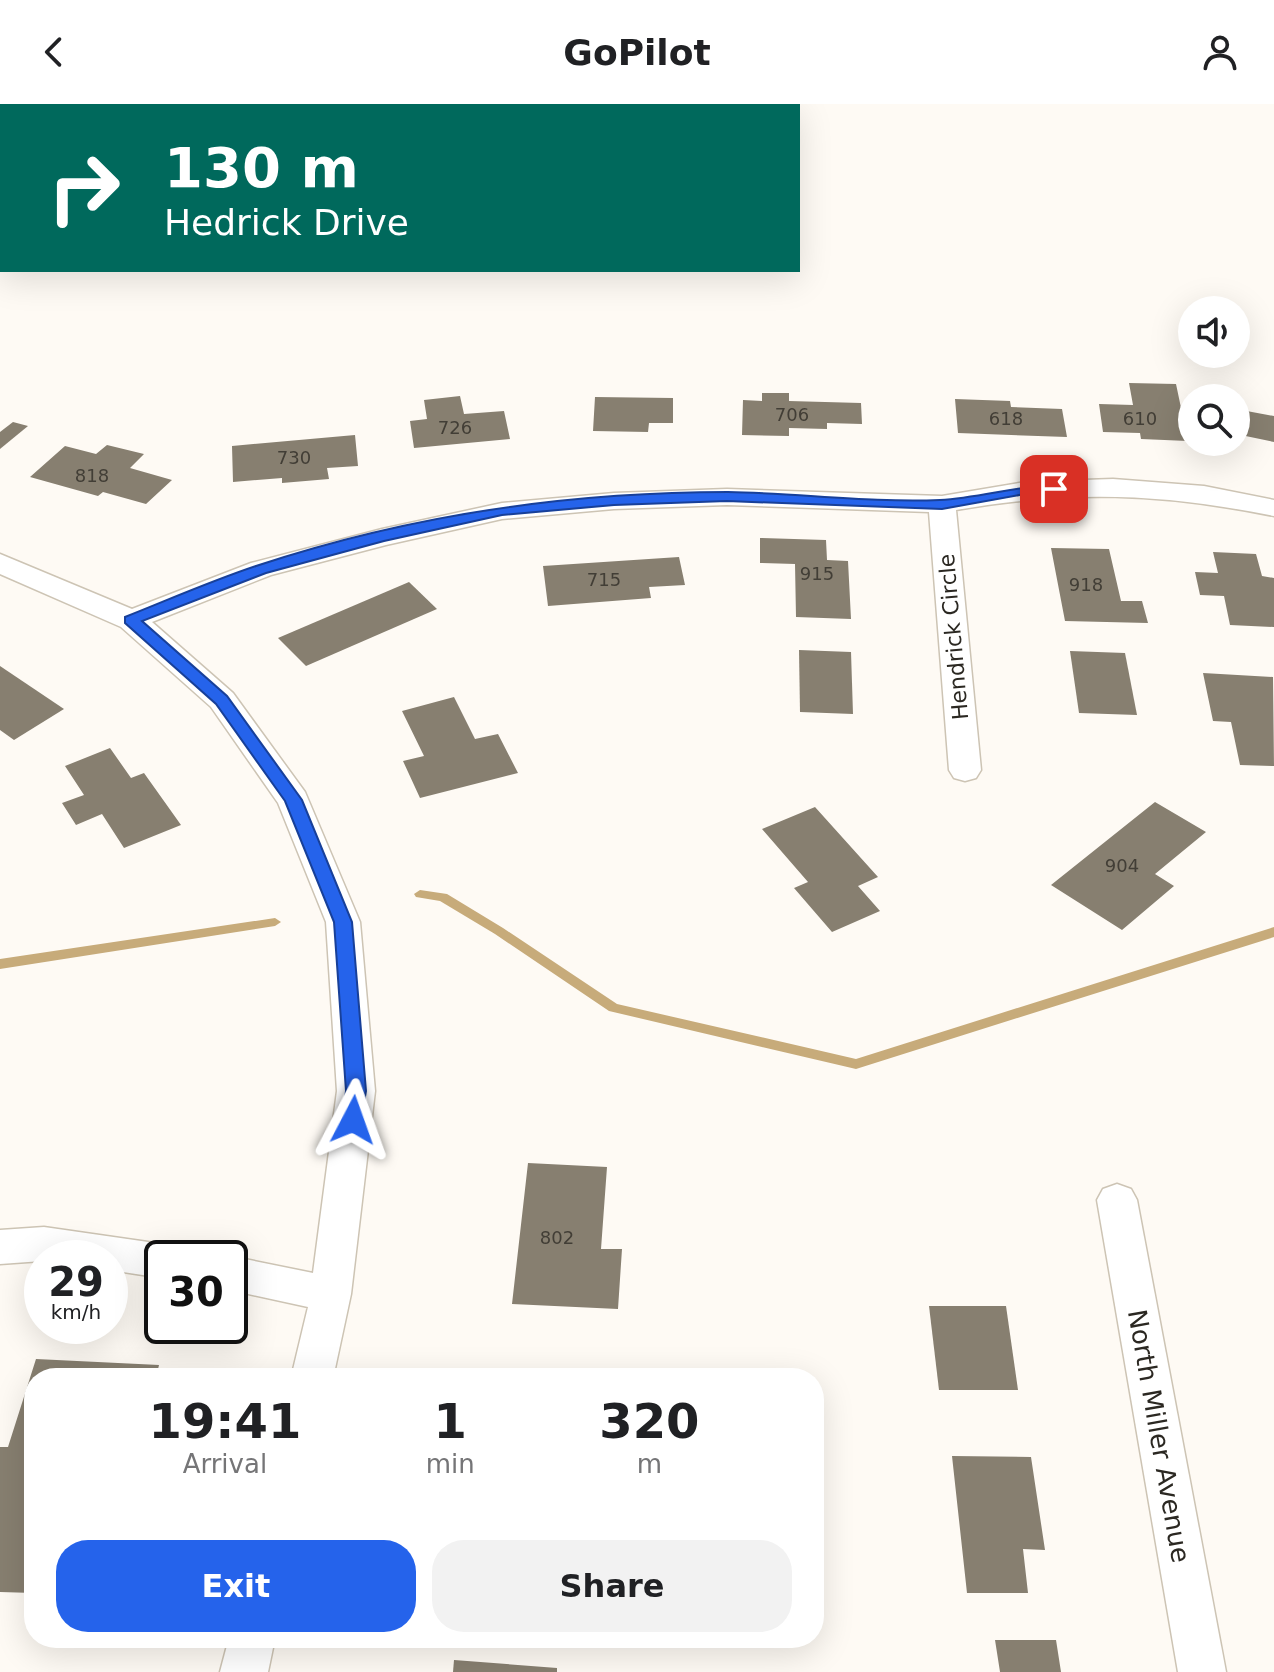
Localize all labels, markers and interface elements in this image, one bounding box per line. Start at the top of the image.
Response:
icon: back [32,30,76,74]
icon: person [1198,30,1242,74]
text: GoPilot [563,32,711,73]
text: 130 m [164,135,359,200]
icon: right [32,136,136,240]
text: Hedrick Drive [164,202,409,243]
map controls [1178,296,1250,456]
button: sound [1178,296,1250,368]
button: search [1178,384,1250,456]
house number: 706 [775,404,809,425]
house number: 618 [989,408,1023,429]
house number: 610 [1123,408,1157,429]
house number: 726 [438,417,472,438]
house number: 730 [277,447,311,468]
pin [1020,455,1088,523]
house number: 818 [75,465,109,486]
icon: arrive [1032,467,1076,511]
street label: Hendrick Circle [934,553,973,721]
house number: 915 [800,563,834,584]
house number: 715 [587,569,621,590]
house number: 918 [1069,574,1103,595]
house number: 904 [1105,855,1139,876]
position arrow [311,1078,395,1162]
house number: 802 [540,1227,574,1248]
speed limit sign: 30 [144,1240,248,1344]
text: 29 [48,1259,104,1305]
text: km/h [51,1300,101,1324]
street label: North Miller Avenue [1122,1307,1196,1565]
text: 19:41 [148,1393,301,1449]
text: 1 [434,1393,467,1449]
text: 320 [599,1393,699,1449]
text: Arrival [183,1449,267,1479]
text: min [426,1449,475,1479]
text: m [637,1449,662,1479]
button: Exit [56,1540,416,1632]
button: Share [432,1540,792,1632]

